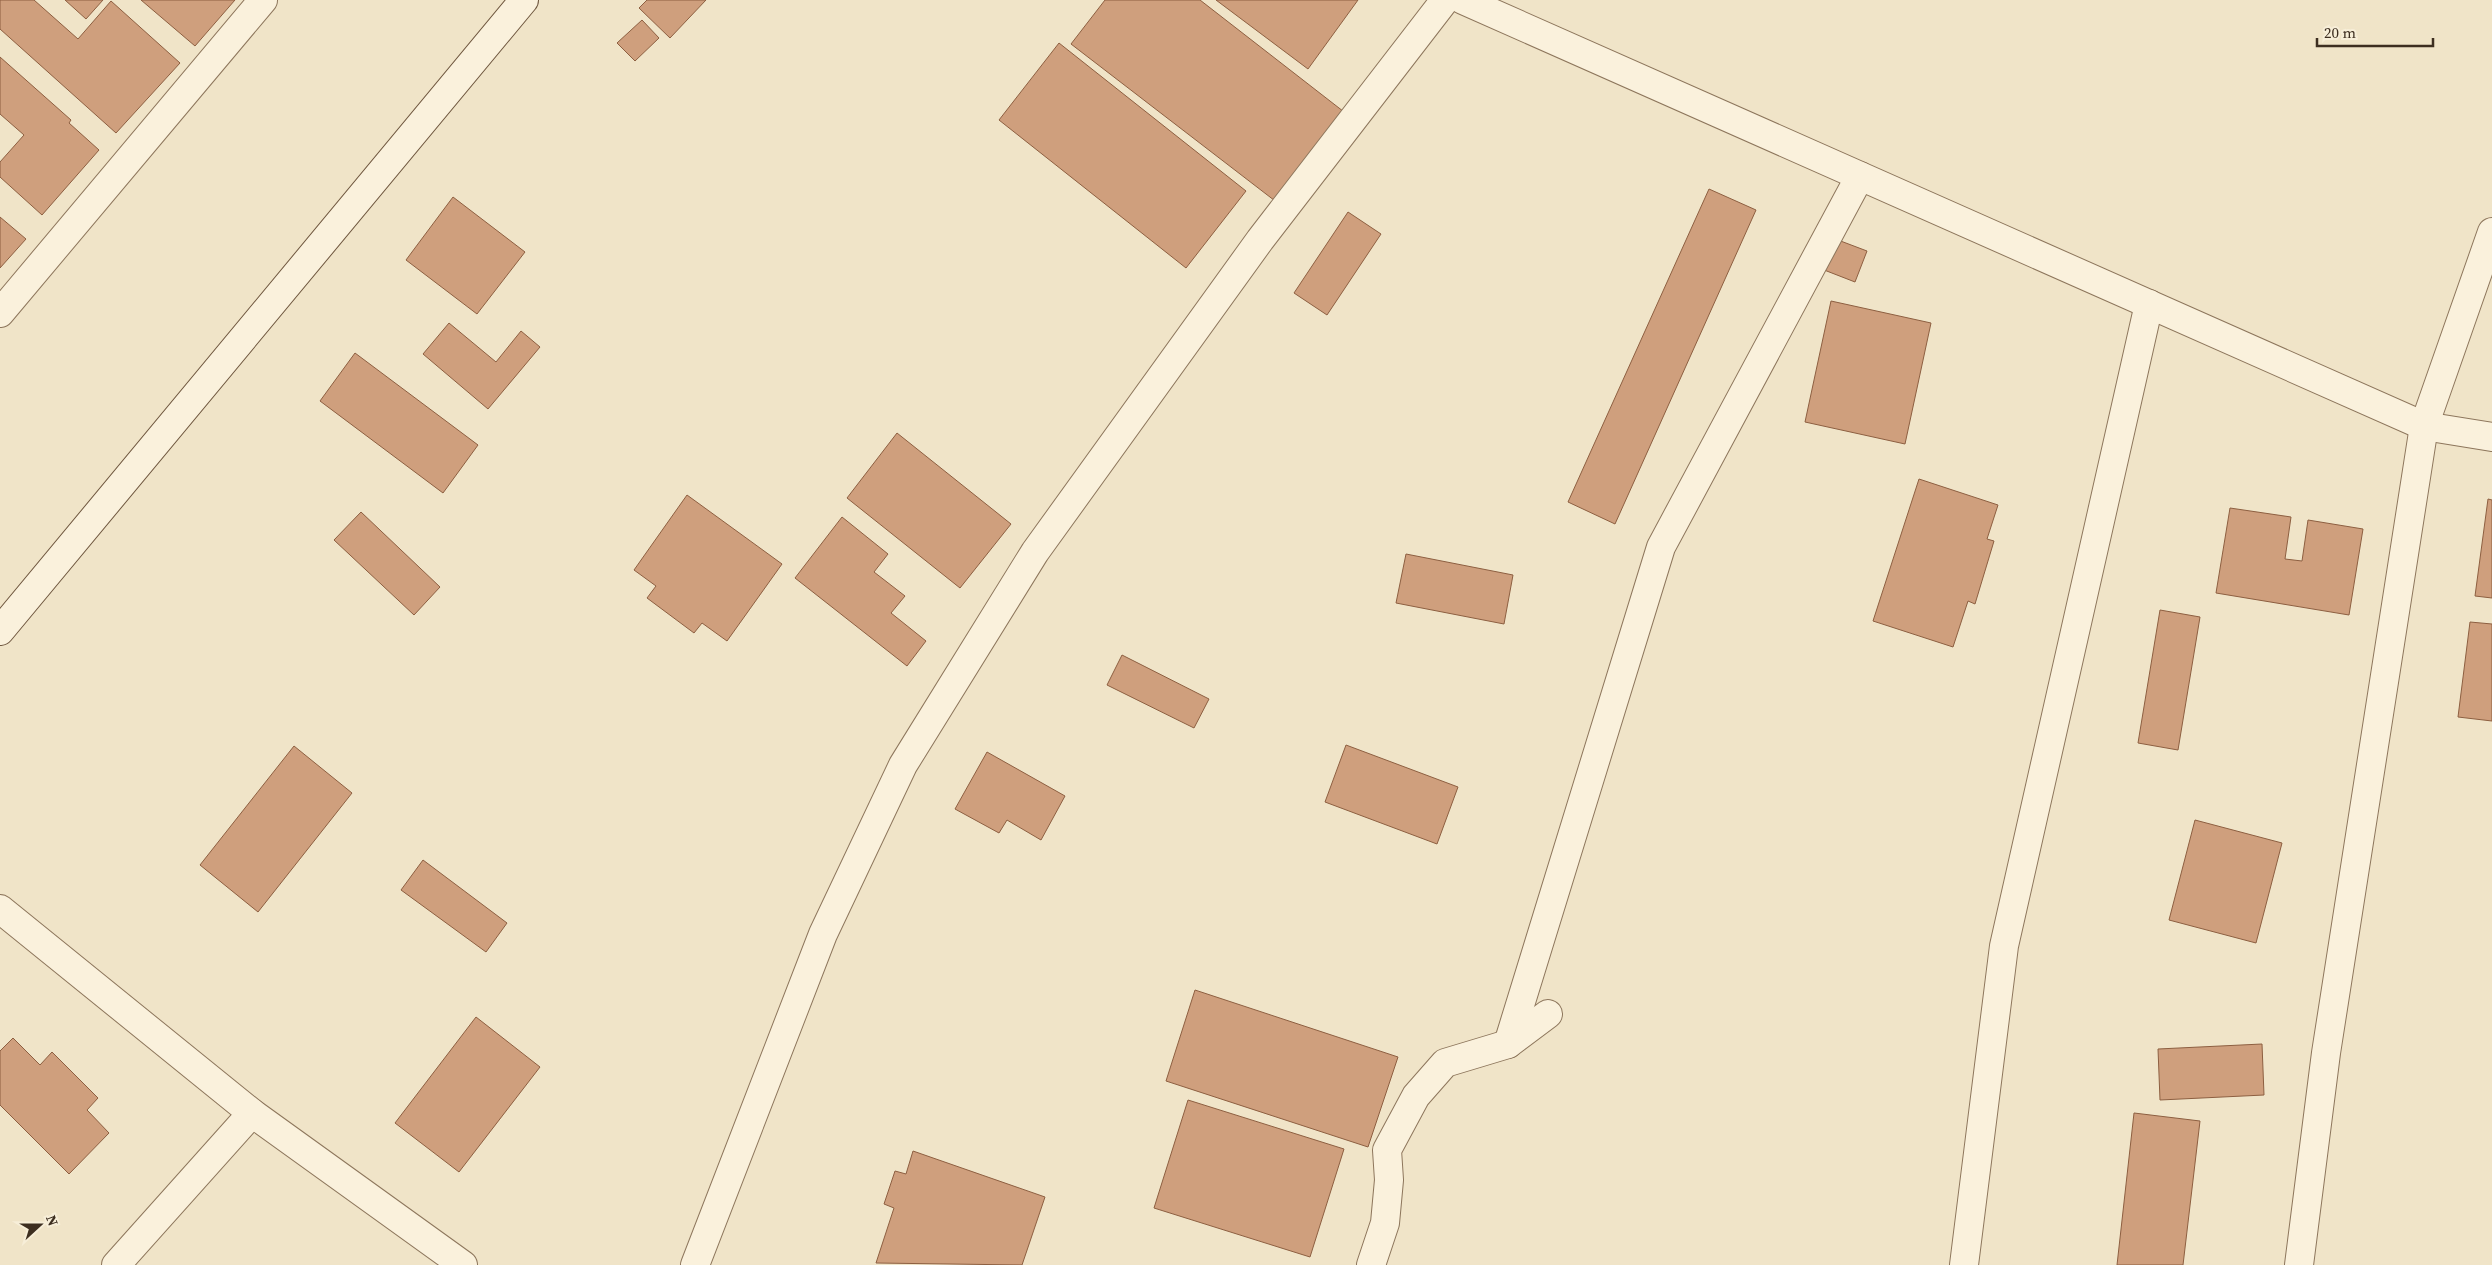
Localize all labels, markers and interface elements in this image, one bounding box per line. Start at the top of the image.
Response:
scale bar [2317,15,2433,47]
text: 20 m [2324,22,2356,43]
north arrow [15,1200,65,1250]
text: N [41,1212,63,1229]

